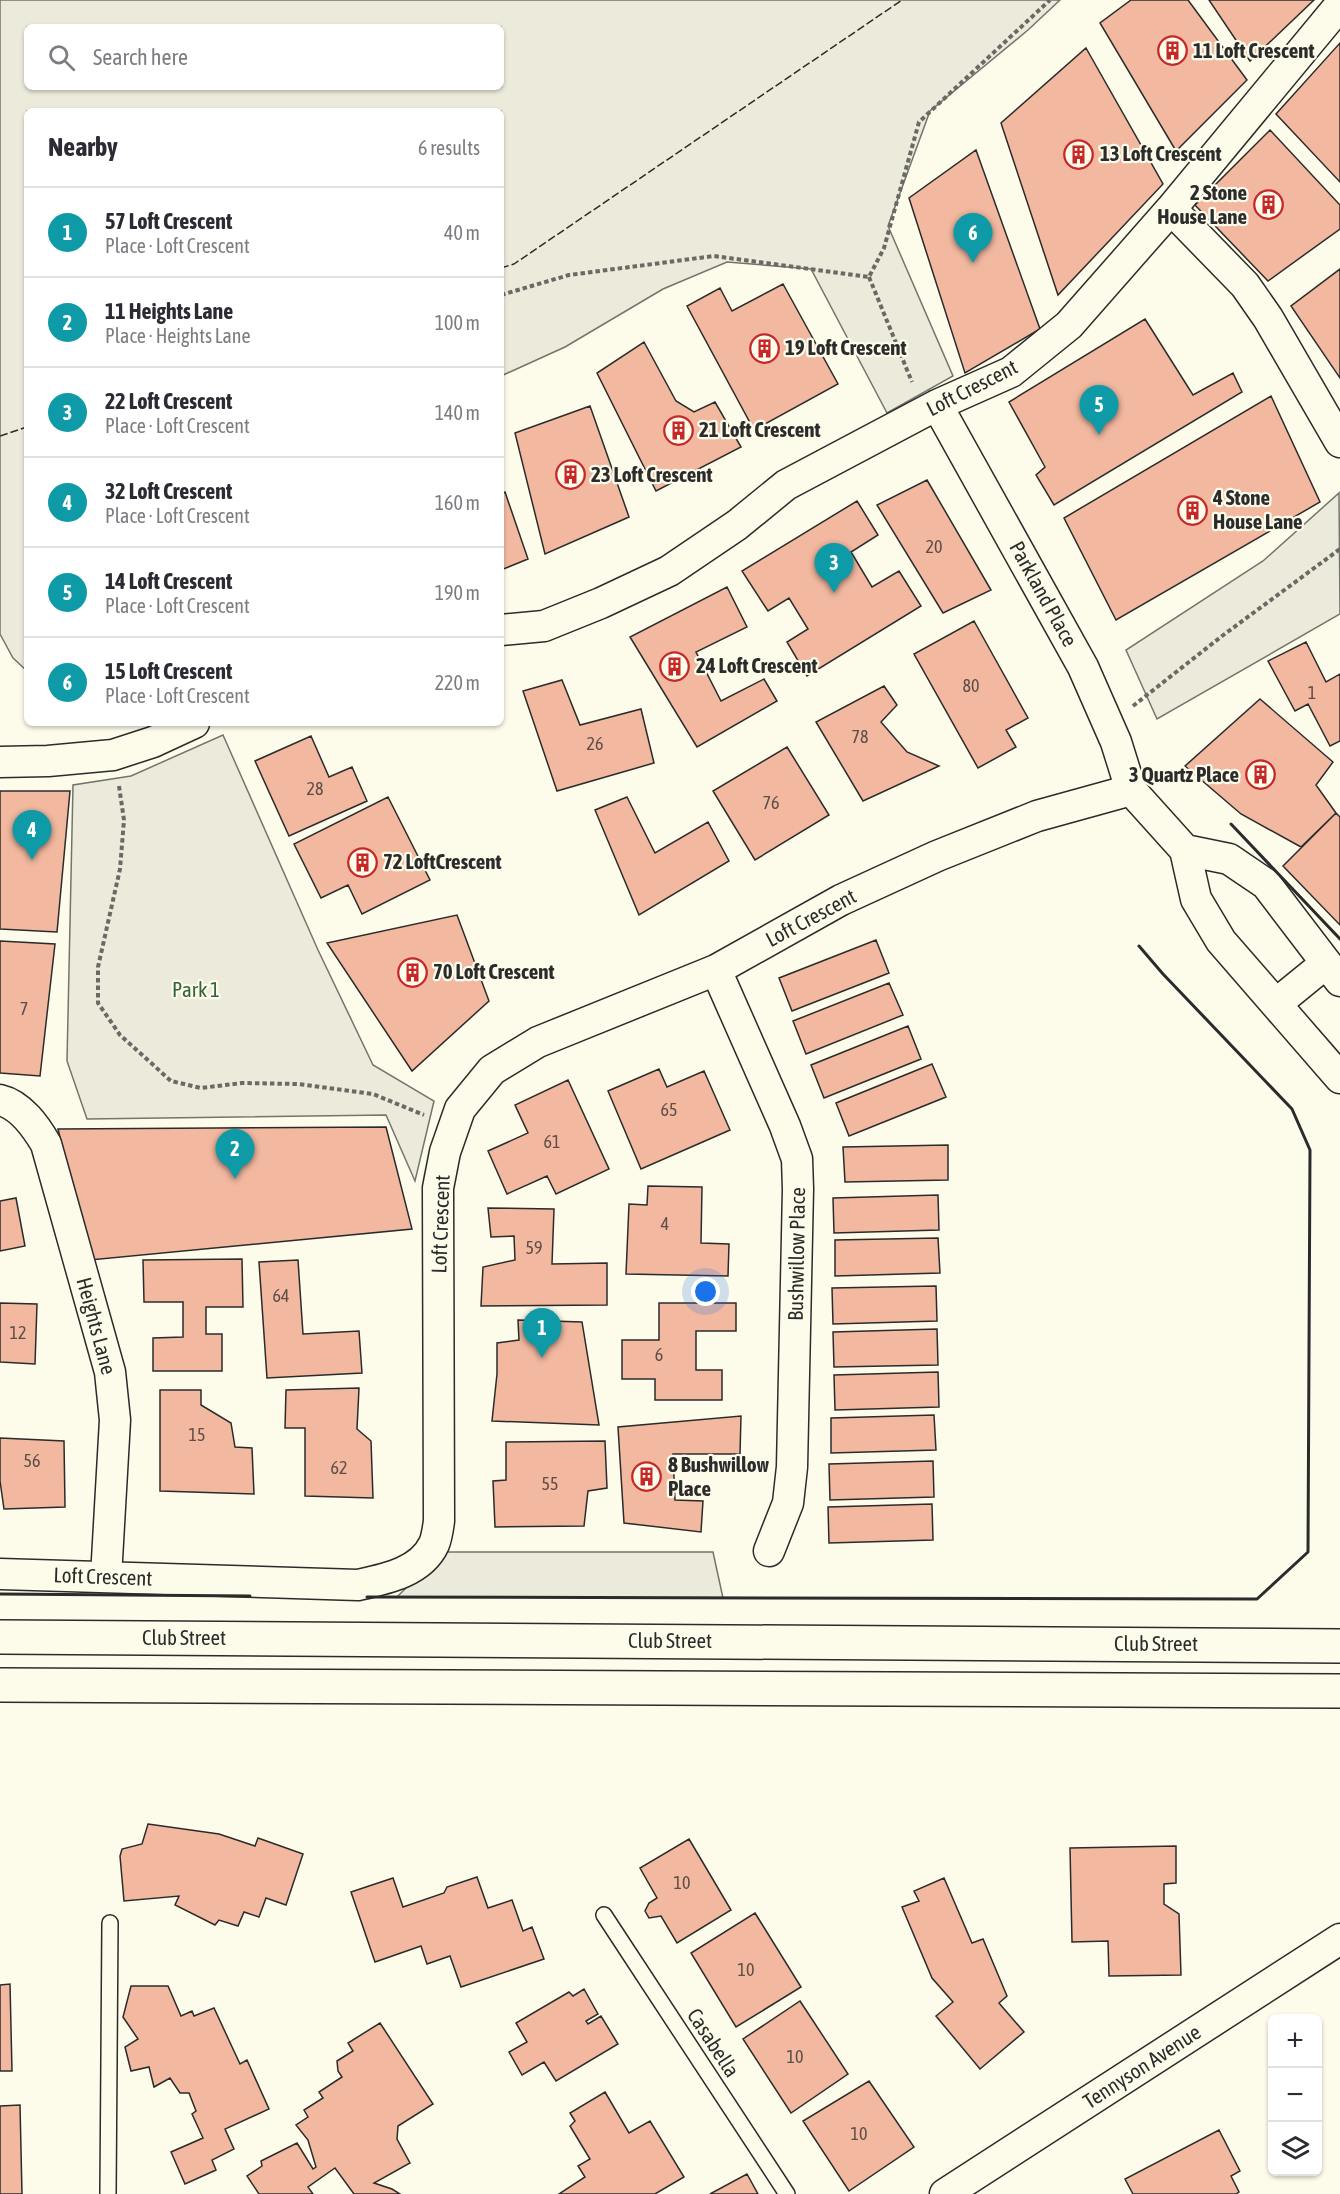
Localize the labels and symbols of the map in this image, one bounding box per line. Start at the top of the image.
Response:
building icon: 11 Loft Crescent [1156,35,1188,67]
place label: 11 Loft Crescent [1193,38,1314,62]
building icon: 13 Loft Crescent [1063,138,1095,170]
place label: 13 Loft Crescent [1100,141,1221,165]
place label: 2 Stone House Lane [1157,180,1247,228]
building icon: 2 Stone House Lane [1252,189,1284,221]
pin: 6 [954,214,992,263]
building icon: 19 Loft Crescent [748,332,780,364]
place label: 19 Loft Crescent [785,335,906,359]
street label: Loft Crescent [922,354,1021,420]
pin: 5 [1080,386,1118,435]
building icon: 21 Loft Crescent [662,414,694,446]
place label: 21 Loft Crescent [699,417,820,441]
building icon: 23 Loft Crescent [554,459,586,491]
place label: 23 Loft Crescent [591,462,712,486]
place label: 4 Stone House Lane [1212,485,1303,533]
building icon: 4 Stone House Lane [1176,494,1208,526]
house number: 20 [926,536,942,557]
street label: Parkland Place [1005,537,1083,650]
pin: 3 [814,544,854,593]
building icon: 24 Loft Crescent [659,650,691,682]
place label: 24 Loft Crescent [696,653,817,677]
house number: 80 [963,675,979,696]
house number: 1 [1308,682,1316,703]
house number: 78 [852,726,868,747]
house number: 26 [587,733,603,754]
building icon: 3 Quartz Place [1244,759,1276,791]
place label: 3 Quartz Place [1129,762,1239,786]
house number: 28 [307,778,323,799]
house number: 76 [763,792,779,813]
pin: 4 [12,810,51,860]
building icon: 72 LoftCrescent [346,846,378,878]
place label: 72 LoftCrescent [383,849,502,873]
street label: Loft Crescent [761,883,860,951]
building icon: 70 Loft Crescent [396,956,428,988]
place label: 70 Loft Crescent [433,959,554,983]
park label: Park 1 [172,977,220,1001]
house number: 7 [20,998,28,1019]
house number: 65 [661,1099,677,1120]
pin: 2 [216,1130,254,1179]
house number: 61 [544,1131,560,1152]
street label: Loft Crescent [426,1174,454,1274]
street label: Bushwillow Place [783,1187,809,1321]
house number: 4 [661,1213,669,1234]
house number: 59 [526,1237,542,1258]
street label: Heights Lane [72,1274,121,1377]
your location [691,1277,720,1306]
house number: 64 [273,1285,289,1306]
pin: 1 [522,1308,562,1358]
house number: 12 [10,1322,26,1343]
house number: 6 [655,1344,663,1365]
house number: 15 [189,1424,205,1445]
house number: 56 [24,1450,40,1471]
place label: 8 Bushwillow Place [668,1452,769,1500]
house number: 62 [331,1457,347,1478]
building icon: 8 Bushwillow Place [631,1461,663,1493]
house number: 55 [542,1473,558,1494]
street label: Loft Crescent [53,1562,153,1590]
street label: Club Street [142,1625,226,1649]
street label: Club Street [628,1628,712,1652]
street label: Club Street [1114,1631,1198,1655]
house number: 10 [674,1872,690,1893]
house number: 10 [738,1959,754,1980]
street label: Casabella [683,2004,745,2081]
street label: Tennyson Avenue [1078,2019,1205,2113]
house number: 10 [787,2046,803,2067]
house number: 10 [851,2123,867,2144]

